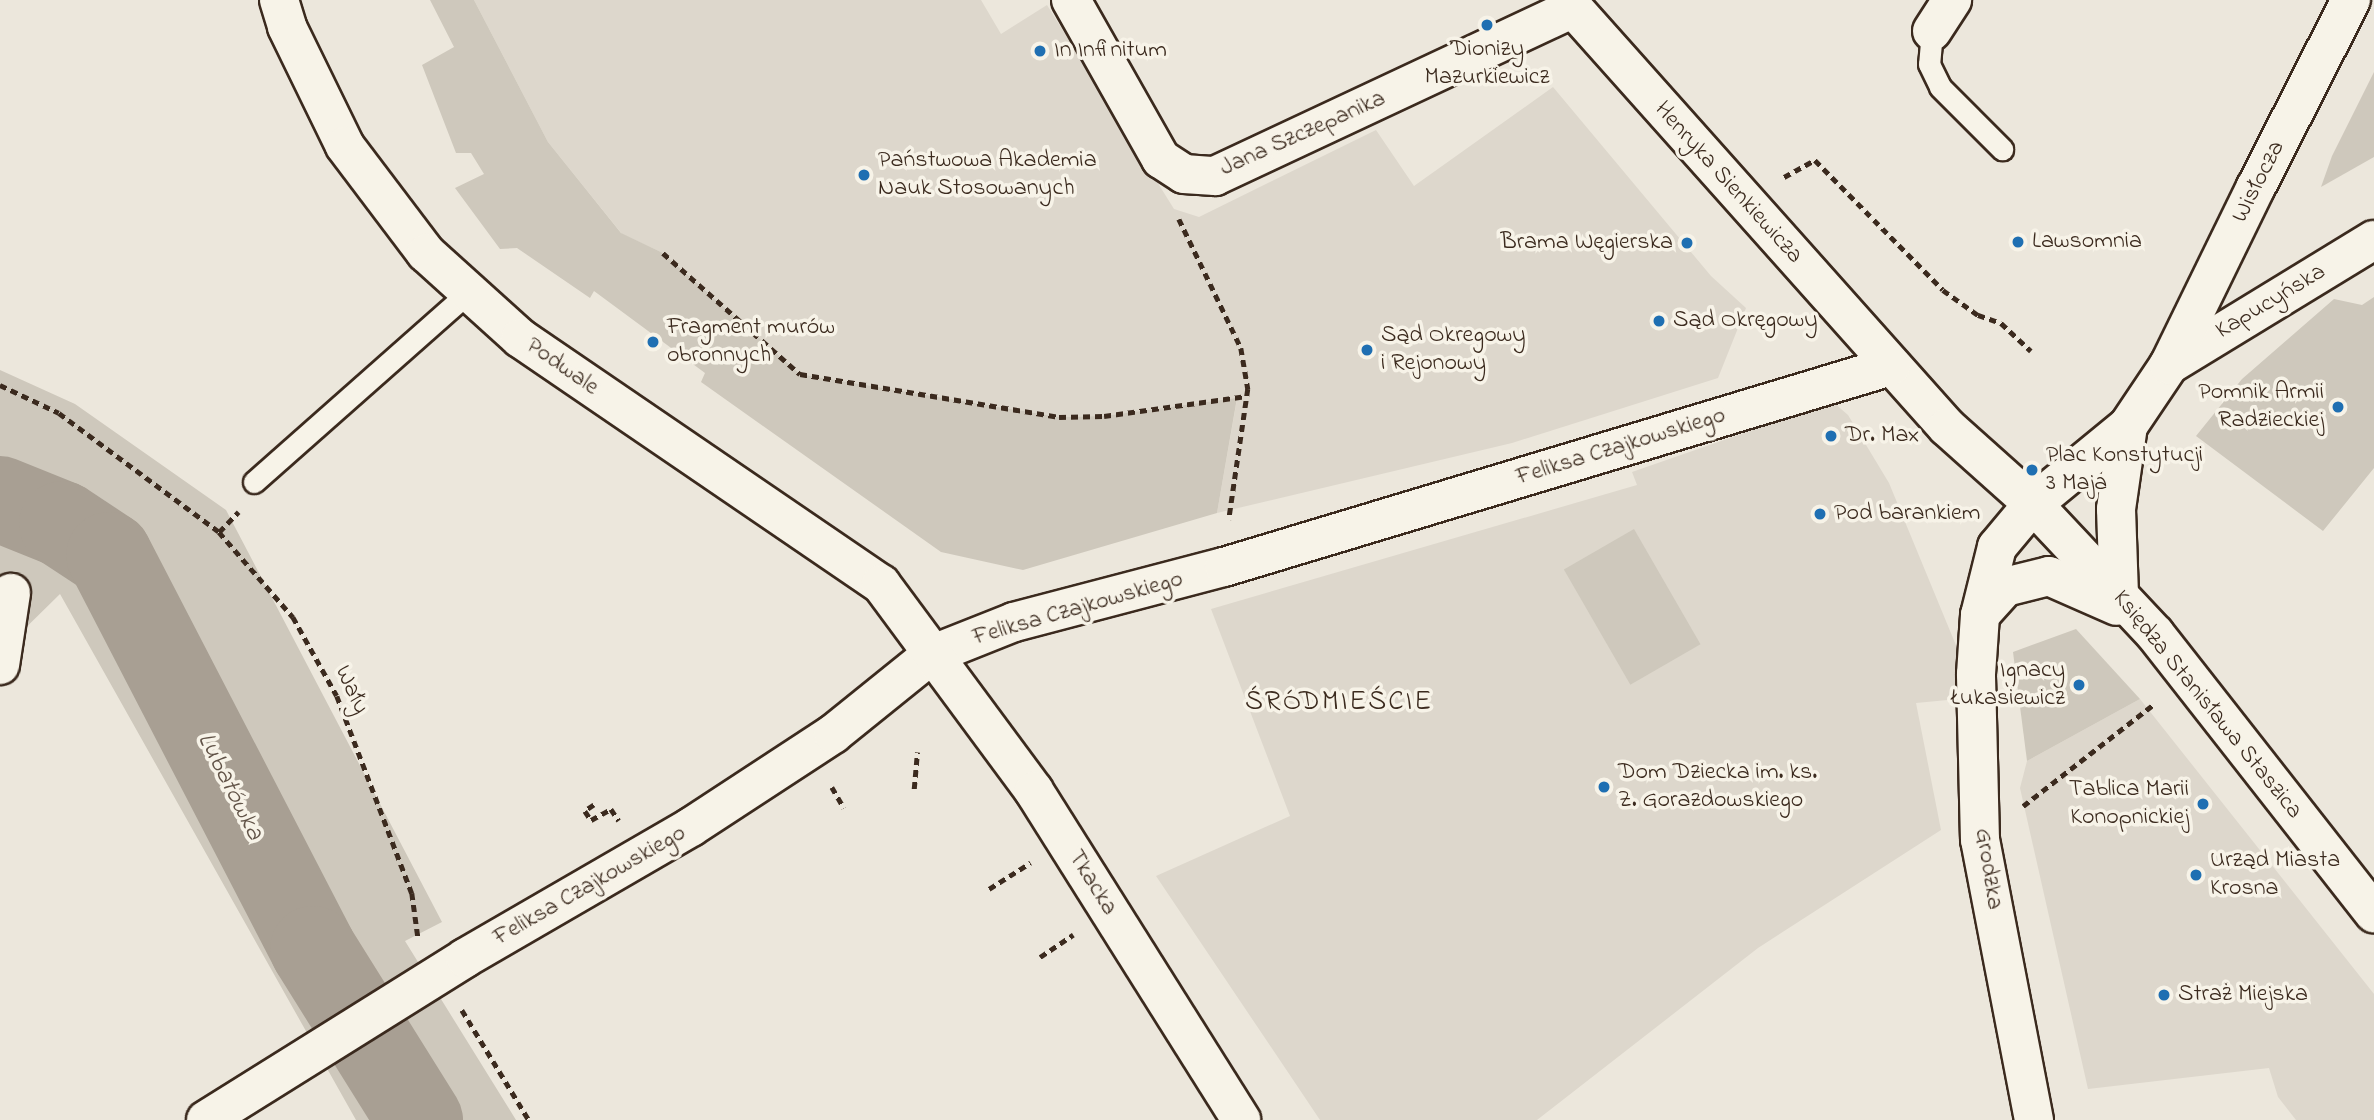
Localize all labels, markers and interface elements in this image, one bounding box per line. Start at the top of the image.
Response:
marker: Dionizy Mazurkiewicz [1479,17,1495,33]
place label: Dionizy Mazurkiewicz [1424,36,1550,92]
place label: In Infinitum [1054,37,1167,65]
marker: In Infinitum [1032,43,1048,59]
street label: Jana Szczepanika [1216,85,1390,183]
street label: Henryka Sienkiewicza [1648,96,1808,270]
street label: Wisłocza [2226,136,2292,228]
place label: Państwowa Akademia Nauk Stosowanych [878,147,1097,203]
marker: Państwowa Akademia Nauk Stosowanych [856,167,872,183]
place label: Lawsomnia [2032,228,2142,256]
place label: Brama Węgierska [1501,229,1673,257]
marker: Lawsomnia [2010,234,2026,250]
marker: Brama Węgierska [1679,235,1695,251]
street label: Kapucyńska [2211,258,2331,346]
place label: Sąd Okręgowy [1673,307,1818,335]
marker: Sąd Okręgowy [1651,313,1667,329]
place label: Fragment murów obronnych [667,314,835,370]
place label: Sąd Okregowy i Rejonowy [1381,322,1526,378]
street label: Podwale [520,332,604,402]
marker: Fragment murów obronnych [645,334,661,350]
marker: Sąd Okregowy i Rejonowy [1359,342,1375,358]
place label: Pomnik Armii Radzieckiej [2198,379,2324,435]
marker: Pomnik Armii Radzieckiej [2330,399,2346,415]
street label: Feliksa Czajkowskiego [1513,401,1729,493]
place label: Dr. Max [1845,422,1919,450]
marker: Dr. Max [1823,428,1839,444]
place label: Plac Konstytucji 3 Maja [2046,442,2203,498]
marker: Plac Konstytucji 3 Maja [2024,462,2040,478]
place label: Pod barankiem [1834,500,1980,528]
marker: Pod barankiem [1812,506,1828,522]
street label: Feliksa Czajkowskiego [970,565,1186,653]
street label: Księdza Stanisława Staszica [2106,585,2308,825]
place label: Ignacy Łukasiewicz [1951,657,2065,713]
street label: Wały [327,661,375,719]
marker: Ignacy Łukasiewicz [2071,677,2087,693]
district label: ŚRÓDMIEŚCIE [1246,686,1432,720]
water label: Lubatówka [189,728,269,846]
place label: Dom Dziecka im. ks. Z. Gorazdowskiego [1618,759,1817,815]
place label: Tablica Marii Konopnickiej [2069,776,2189,832]
marker: Dom Dziecka im. ks. Z. Gorazdowskiego [1596,779,1612,795]
marker: Tablica Marii Konopnickiej [2195,796,2211,812]
street label: Feliksa Czajkowskiego [489,819,691,953]
street label: Grodzka [1967,826,2009,912]
street label: Tkacka [1061,845,1123,921]
place label: Urząd Miasta Krosna [2210,847,2340,903]
marker: Urząd Miasta Krosna [2188,867,2204,883]
place label: Straż Miejska [2178,981,2308,1009]
marker: Straż Miejska [2156,987,2172,1003]

